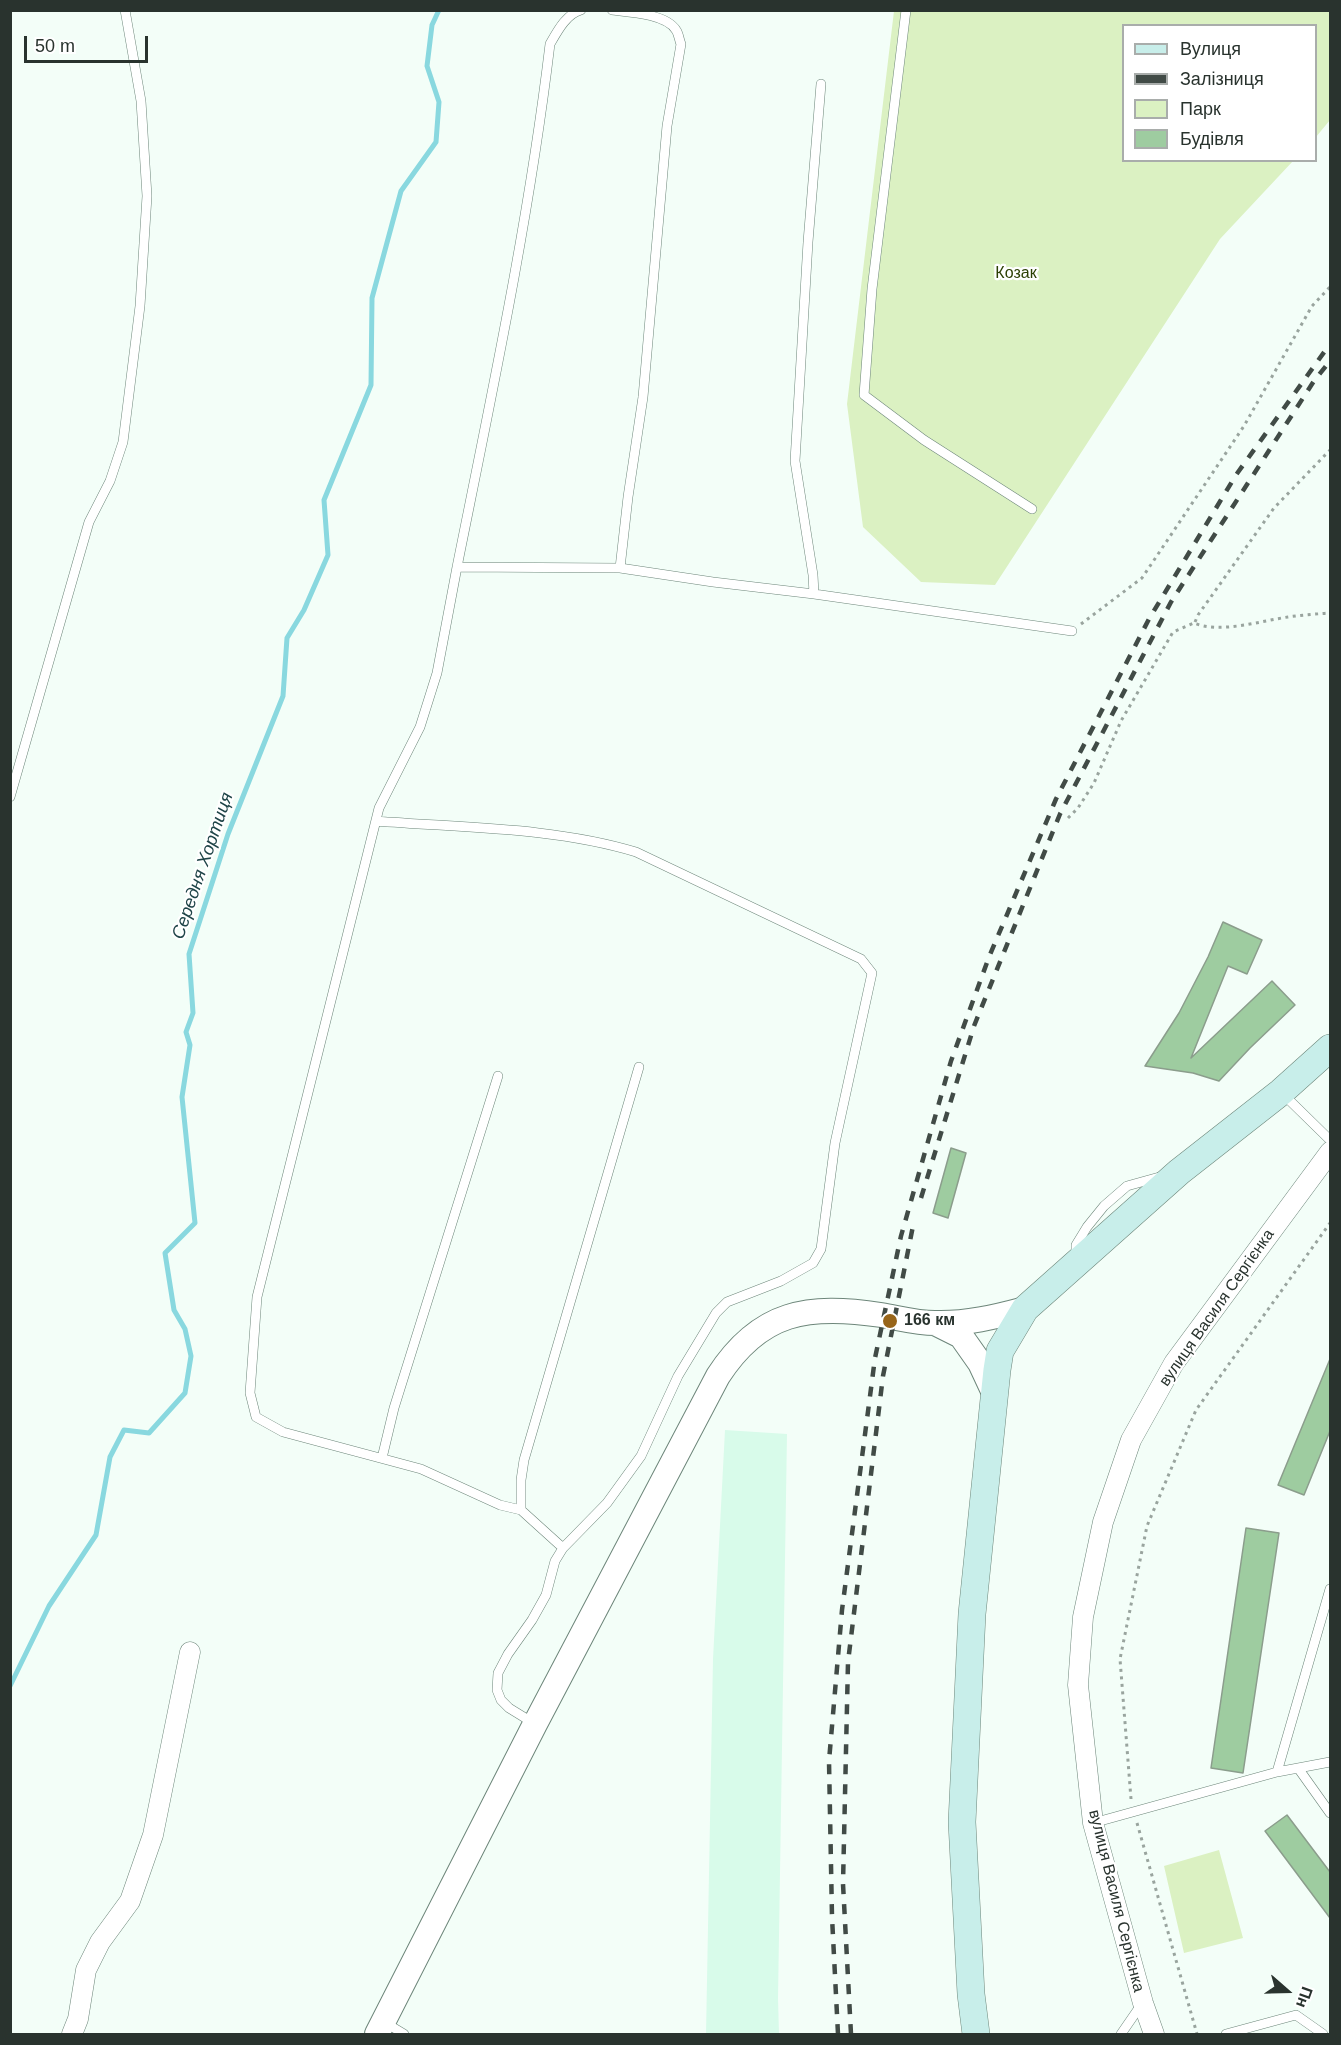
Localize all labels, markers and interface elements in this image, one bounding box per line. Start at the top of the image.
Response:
scale bar [27,24,152,62]
legend [1122,24,1317,162]
text: 50 m [35,36,75,56]
text: Вулиця [1180,39,1241,59]
text: Залізниця [1180,69,1264,89]
text: Парк [1180,99,1221,119]
text: Будівля [1180,129,1244,149]
park label: Козак [995,264,1037,284]
water label: Середня Хортиця [168,790,238,942]
street label: вулиця Василя Сергієнка [1155,1226,1279,1390]
place label: 166 км [904,1311,955,1331]
marker: 166 км [881,1312,899,1330]
street label: вулиця Василя Сергієнка [1084,1808,1148,1994]
north arrow [1257,1961,1317,2021]
text: Пн [1293,1984,1316,2010]

